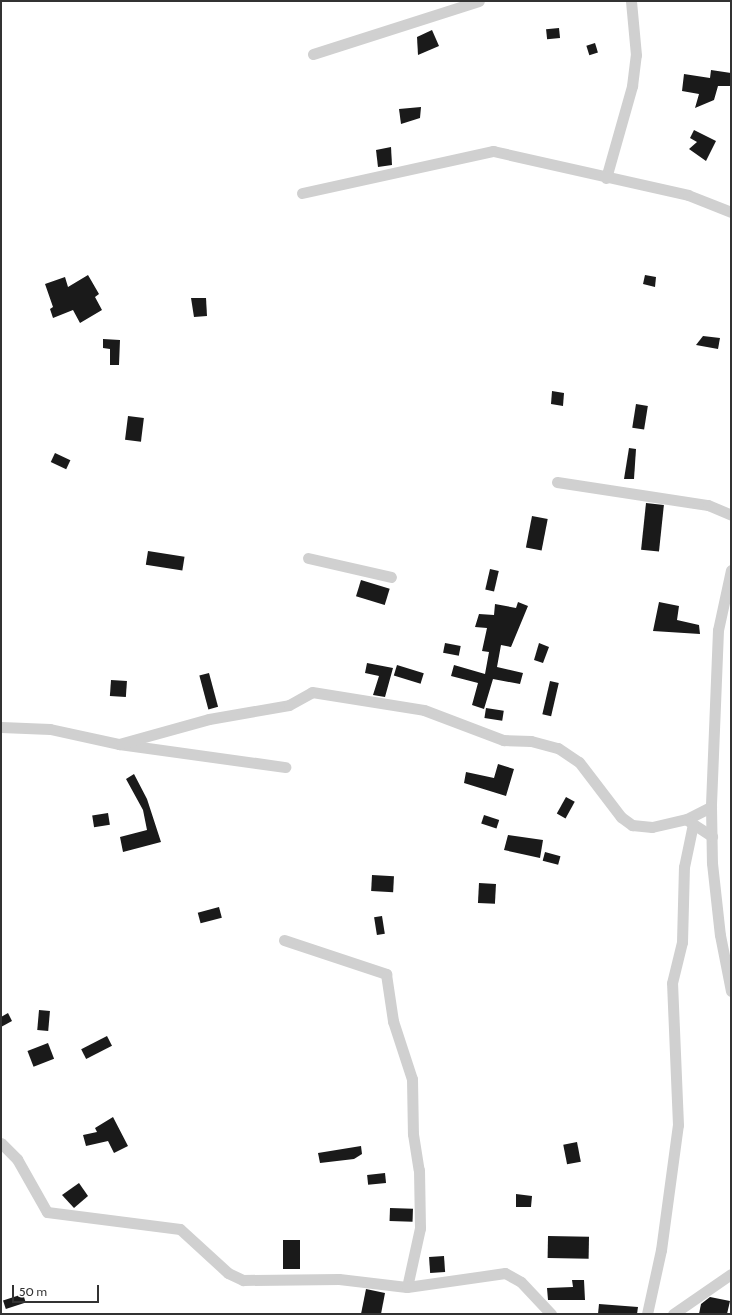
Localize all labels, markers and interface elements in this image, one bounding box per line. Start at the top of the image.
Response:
scale bar [14,1277,101,1303]
text: 50 m [19,1284,47,1299]

